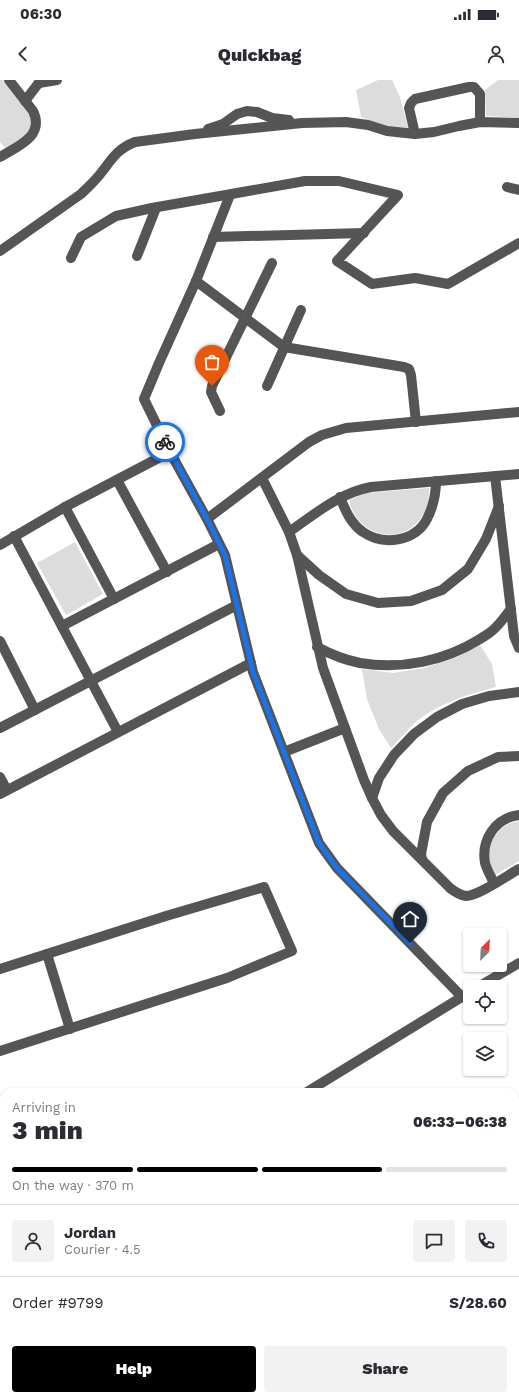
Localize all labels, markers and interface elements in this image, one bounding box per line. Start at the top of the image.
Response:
text: 06:30 [20,5,62,23]
icon: back [12,43,34,65]
icon: person [485,43,507,65]
text: Quickbag [218,44,301,65]
pin [195,345,229,386]
icon: bag [201,351,223,373]
courier [145,422,185,462]
icon: bike [154,431,176,453]
pin [393,902,427,943]
icon: home [399,908,421,930]
north arrow [463,928,507,972]
map controls [463,928,507,1076]
button: locate [463,980,507,1024]
button: layers [463,1032,507,1076]
text: Arriving in [12,1100,76,1115]
text: 06:33–06:38 [413,1113,507,1131]
text: 3 min [12,1115,83,1145]
text: On the way · 370 m [12,1178,134,1193]
button: person [12,1220,54,1262]
button: chat [413,1220,455,1262]
button: phone [465,1220,507,1262]
text: Jordan [64,1224,116,1242]
text: Courier · 4.5 [64,1242,141,1257]
text: Order #9799 [12,1294,103,1312]
text: S/28.60 [449,1294,507,1312]
button: Help [12,1346,256,1392]
button: Share [264,1346,507,1392]

